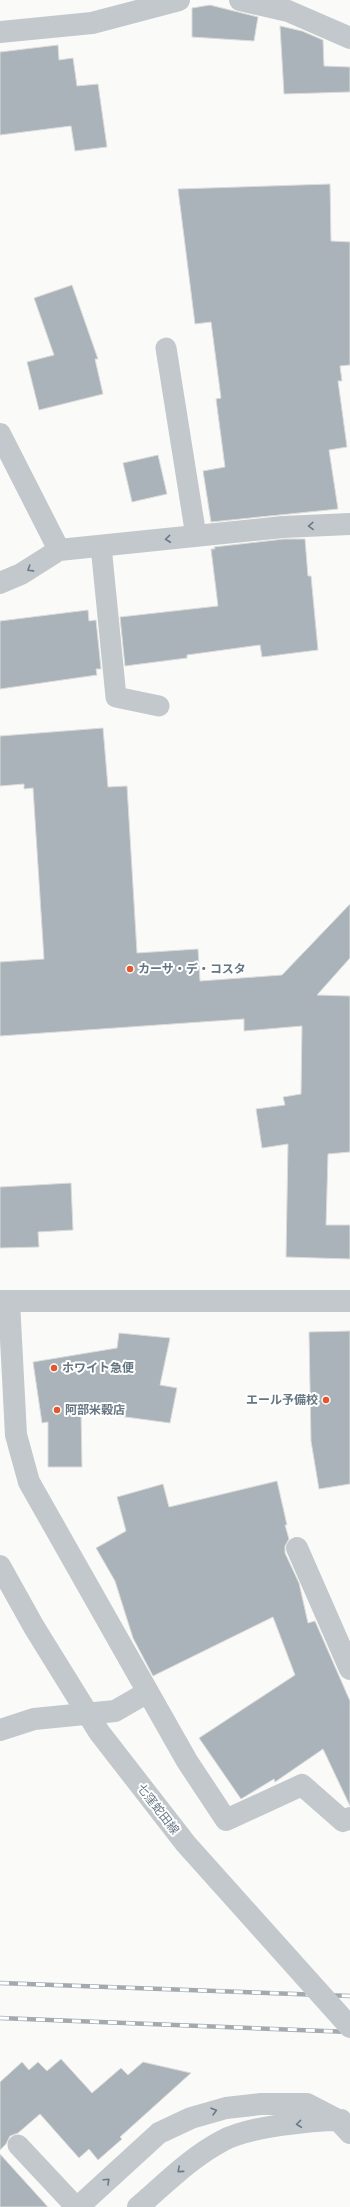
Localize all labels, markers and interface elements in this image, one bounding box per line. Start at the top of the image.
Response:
one-way arrow [308,521,314,530]
one-way arrow [165,535,171,544]
one-way arrow [27,564,34,571]
place label: カーサ・デ・コスタ [138,959,246,978]
marker: カーサ・デ・コスタ [125,964,135,974]
place label: ホワイト急便 [62,1358,134,1377]
marker: ホワイト急便 [49,1363,59,1373]
place label: エール予備校 [246,1390,318,1409]
marker: エール予備校 [321,1395,331,1405]
place label: 阿部米穀店 [65,1400,125,1419]
marker: 阿部米穀店 [52,1405,62,1415]
street label: 七窪蛇田線 [132,1779,184,1838]
one-way arrow [210,2107,217,2116]
one-way arrow [296,2120,302,2129]
one-way arrow [178,2165,185,2172]
one-way arrow [102,2178,110,2185]

